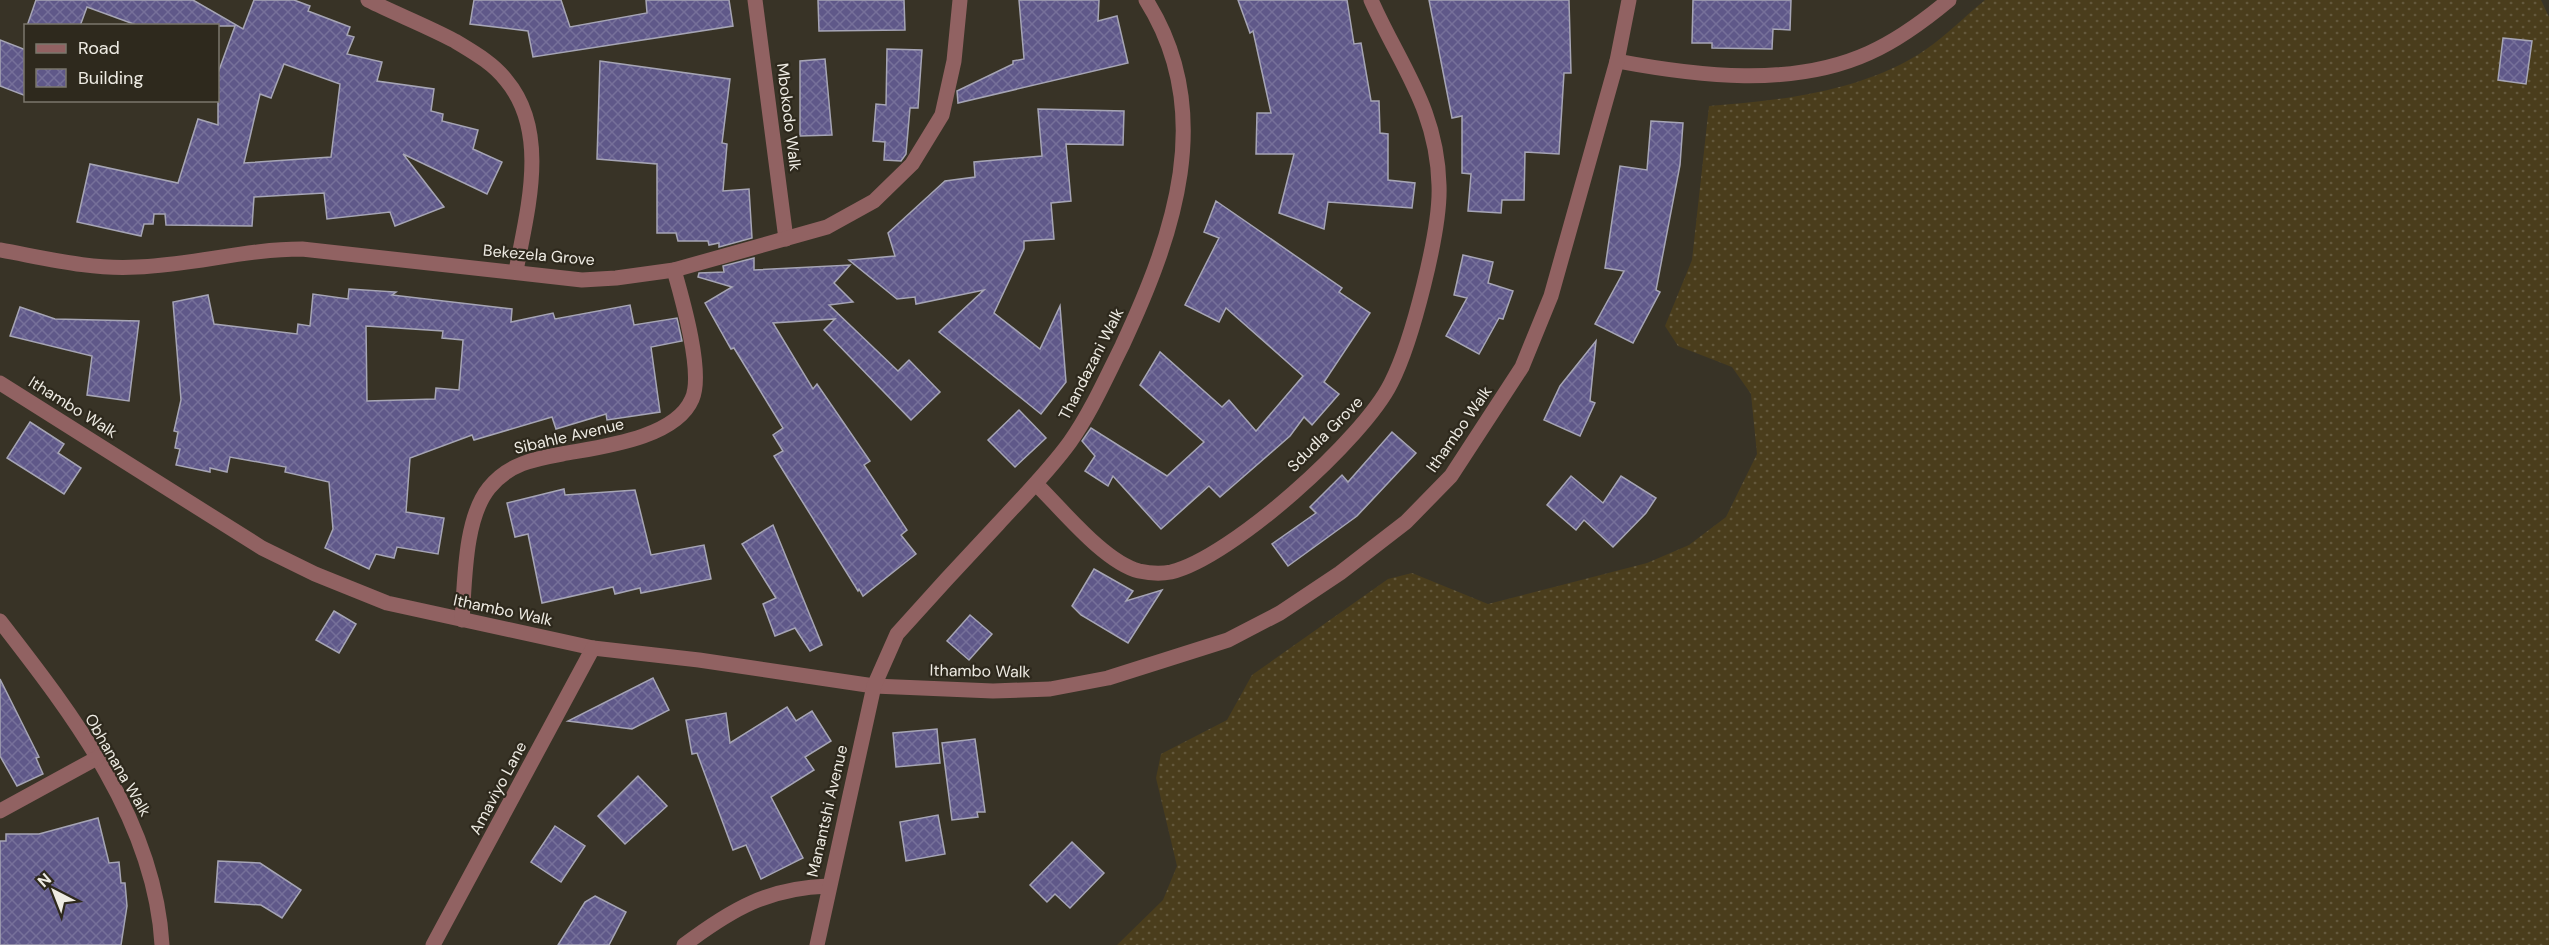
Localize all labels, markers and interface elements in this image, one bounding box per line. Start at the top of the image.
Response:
legend [24,24,219,102]
text: Road [78,36,120,60]
street label: Mbokodo Walk [772,62,806,172]
text: Building [78,66,143,90]
street label: Bekezela Grove [482,240,596,270]
street label: Thandazani Walk [1054,304,1128,424]
street label: Ithambo Walk [25,371,121,443]
street label: Ithambo Walk [1421,382,1497,476]
street label: Sdudla Grove [1283,392,1367,476]
street label: Sibahle Avenue [512,413,626,459]
street label: Ithambo Walk [451,589,555,631]
street label: Ithambo Walk [929,660,1031,682]
street label: Obhanana Walk [80,710,156,820]
street label: Amaviyo Lane [465,738,531,838]
street label: Manantshi Avenue [802,743,852,879]
north arrow [24,861,84,921]
text: N [33,869,56,892]

